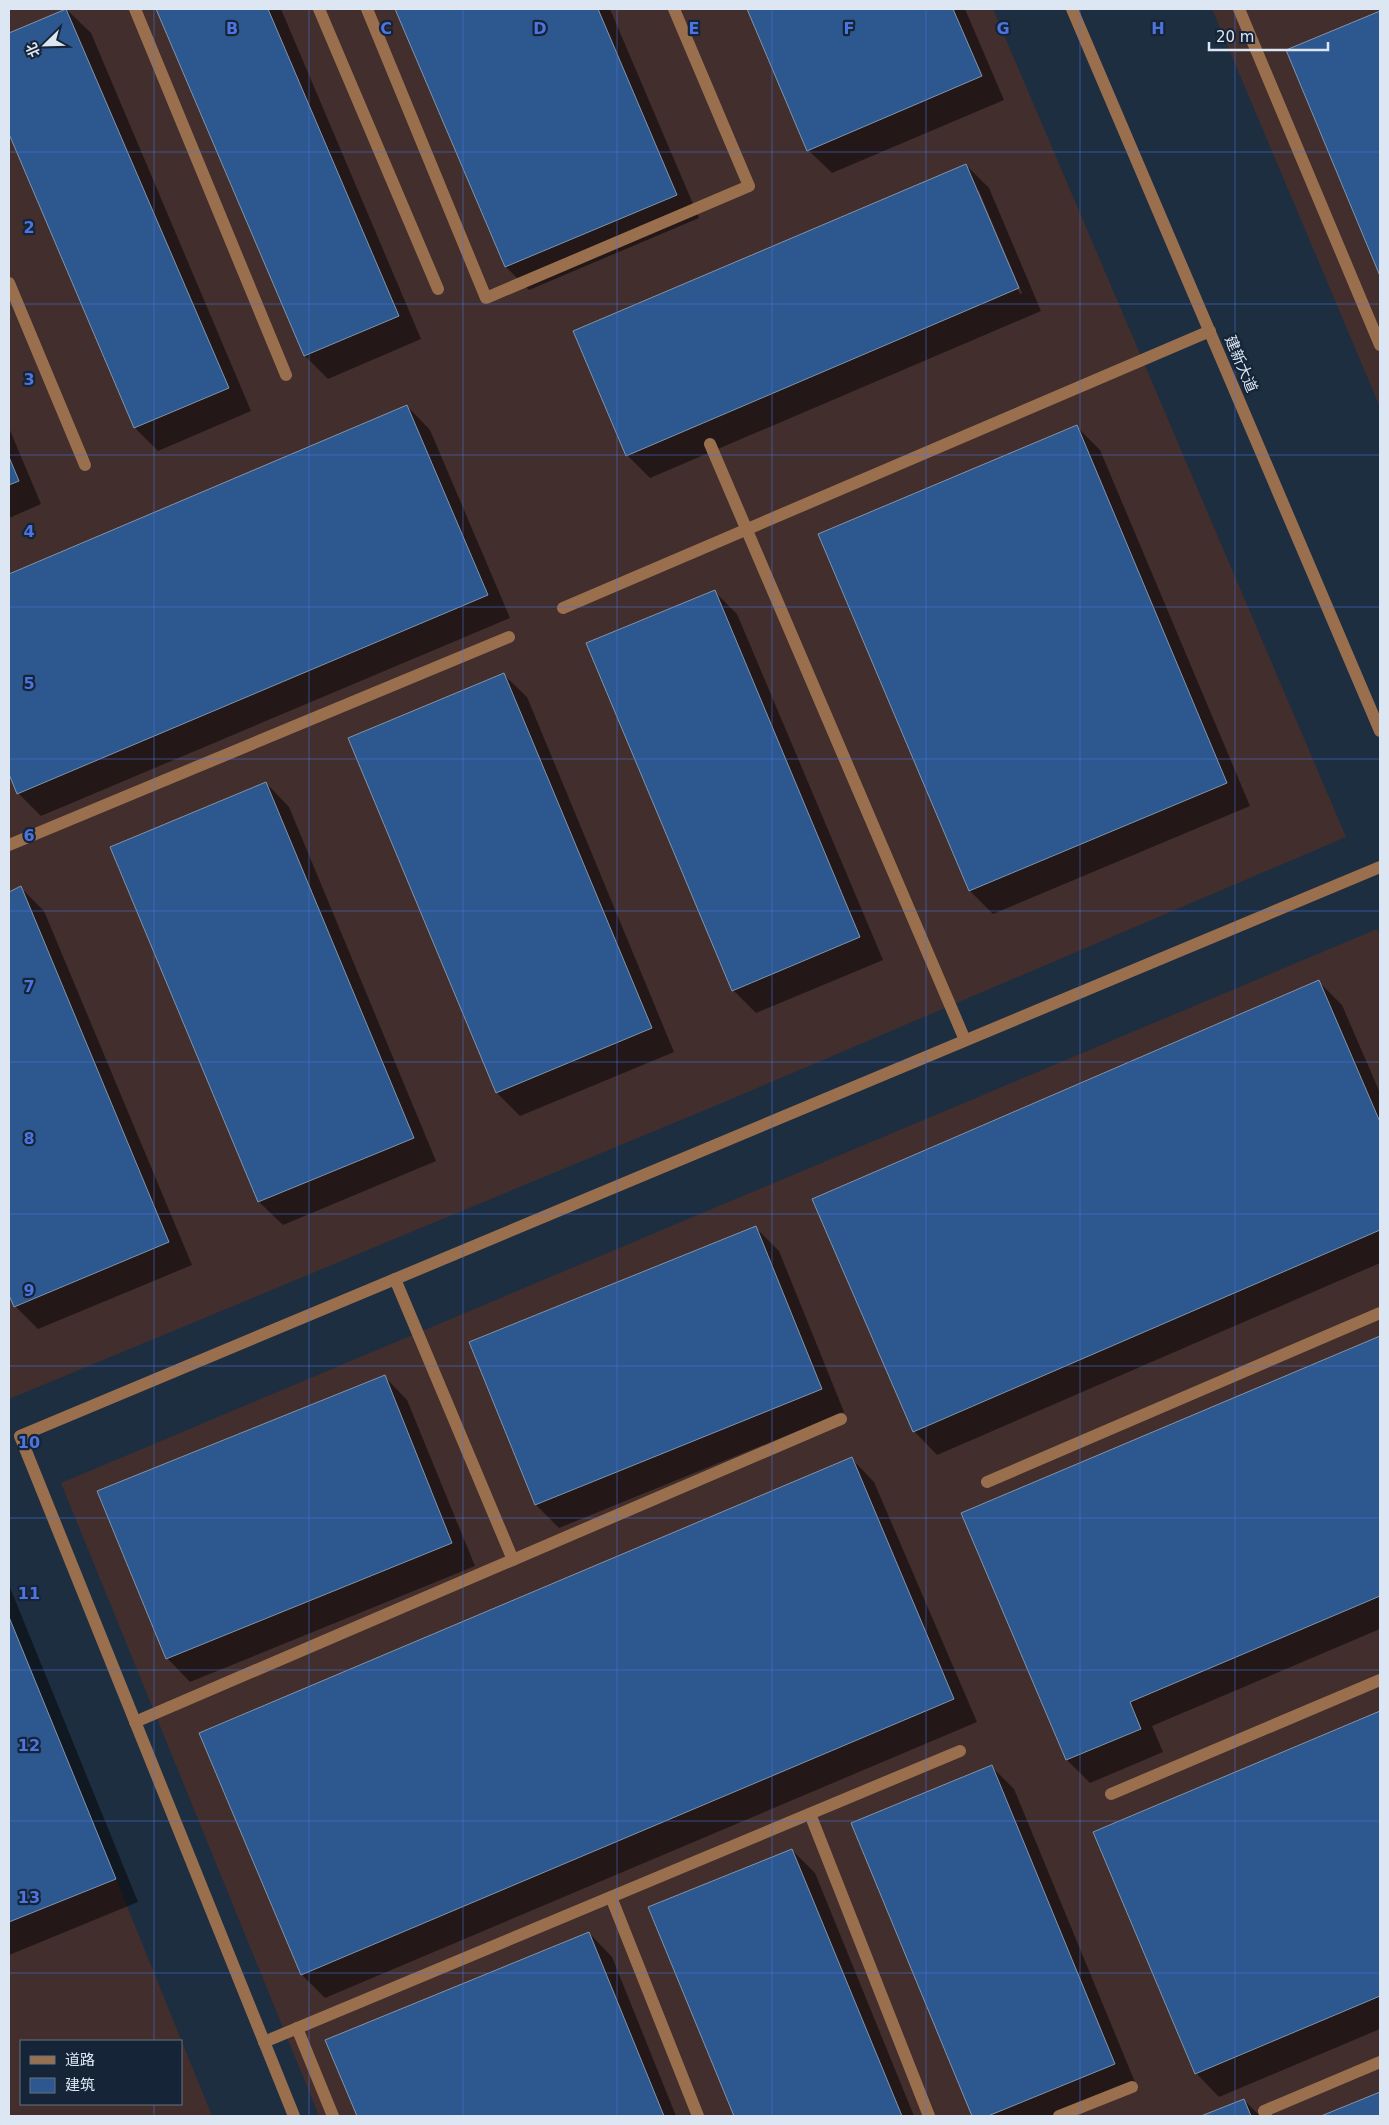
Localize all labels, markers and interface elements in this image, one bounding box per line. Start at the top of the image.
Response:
text: B [226,19,238,38]
text: C [380,19,392,38]
text: D [533,19,547,38]
text: E [689,19,699,38]
text: F [844,19,854,38]
text: G [996,19,1010,38]
text: H [1151,19,1165,38]
north arrow [20,20,70,70]
scale bar [1209,20,1328,52]
text: 20 m [1216,28,1254,46]
text: 北 [23,41,43,60]
text: 2 [23,218,35,237]
street label: 建新大道 [1221,333,1261,395]
text: 3 [23,370,35,389]
text: 4 [23,522,35,541]
text: 5 [23,674,35,693]
text: 6 [23,826,35,845]
text: 7 [23,977,35,996]
text: 8 [23,1129,35,1148]
text: 9 [23,1281,35,1300]
text: 10 [18,1433,40,1452]
text: 11 [18,1584,40,1603]
text: 12 [18,1736,40,1755]
text: 13 [18,1888,40,1907]
legend [20,2040,182,2105]
text: 道路 [65,2051,95,2069]
text: 建筑 [65,2076,95,2094]

